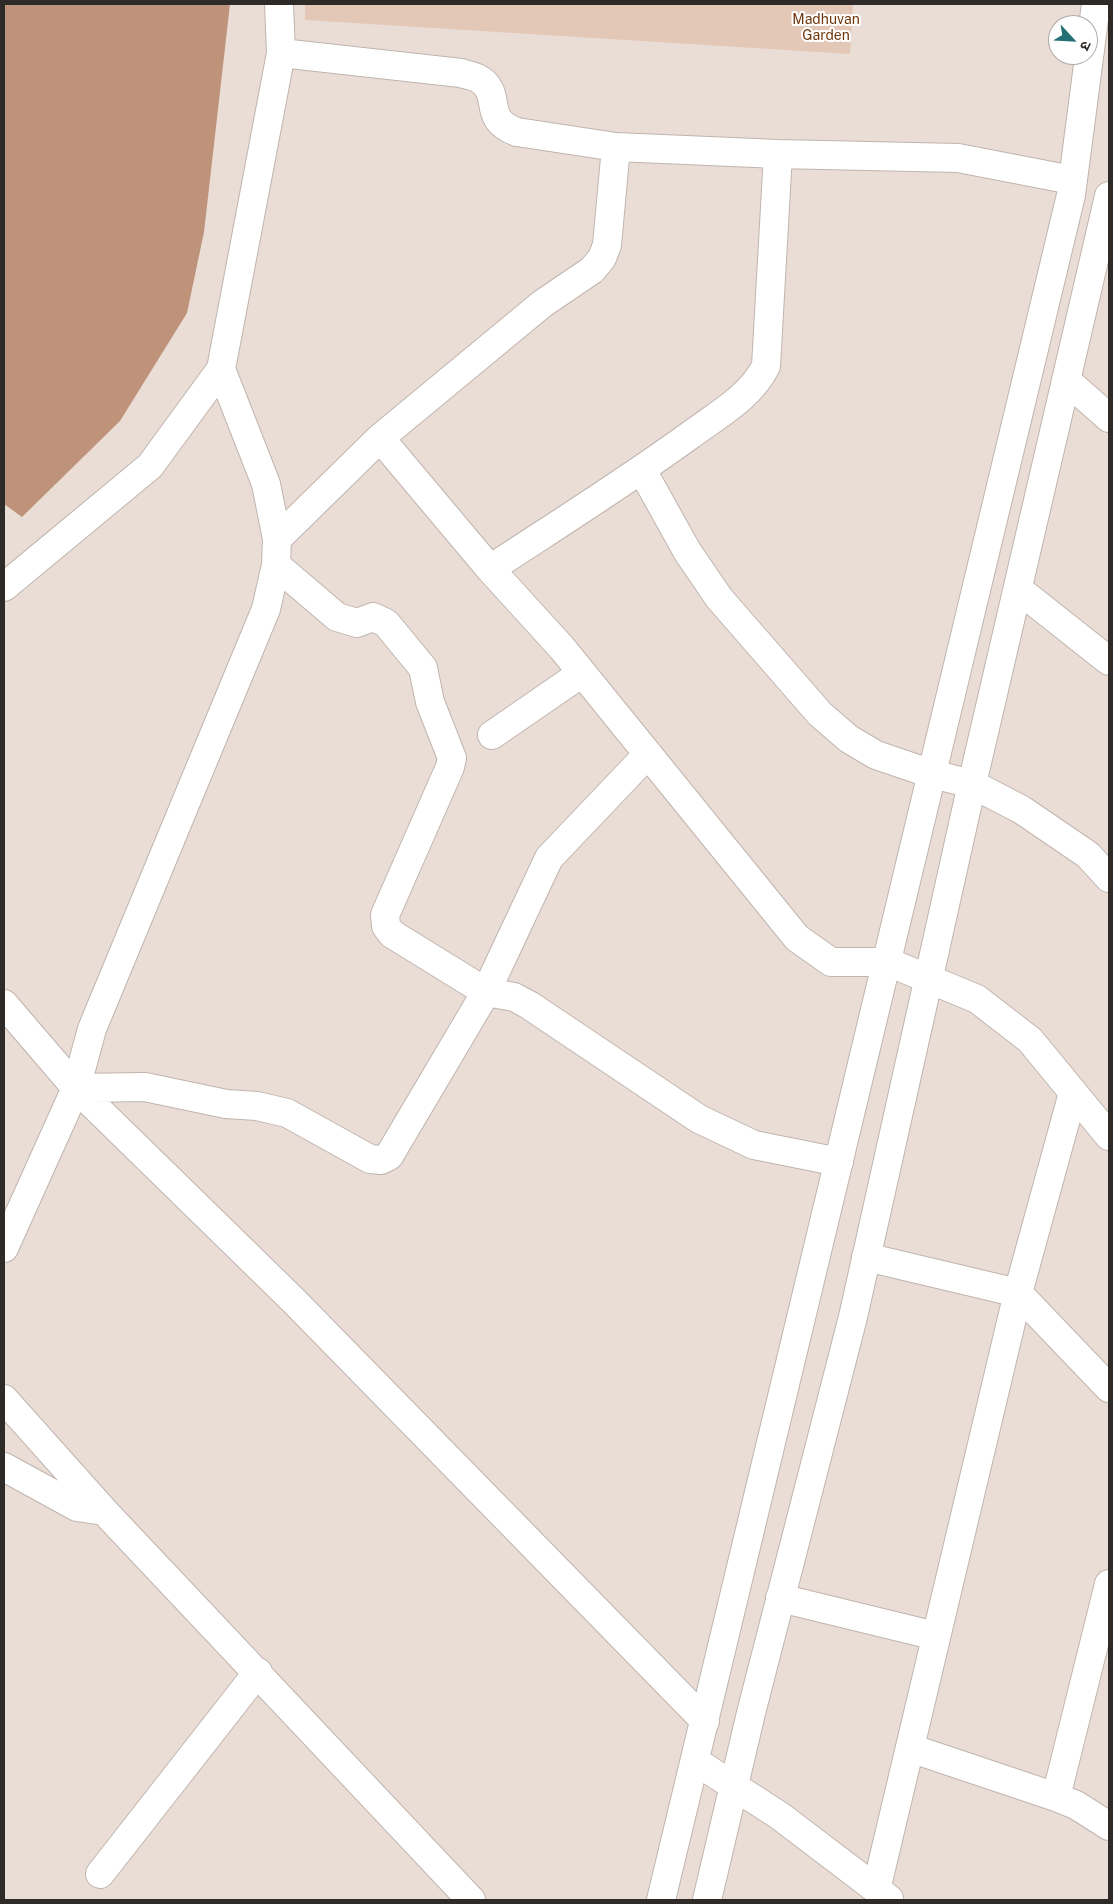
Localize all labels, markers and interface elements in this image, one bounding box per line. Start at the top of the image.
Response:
park label: Madhuvan Garden [792,12,860,44]
north arrow [1048,15,1098,65]
text: उ [1077,39,1095,53]

